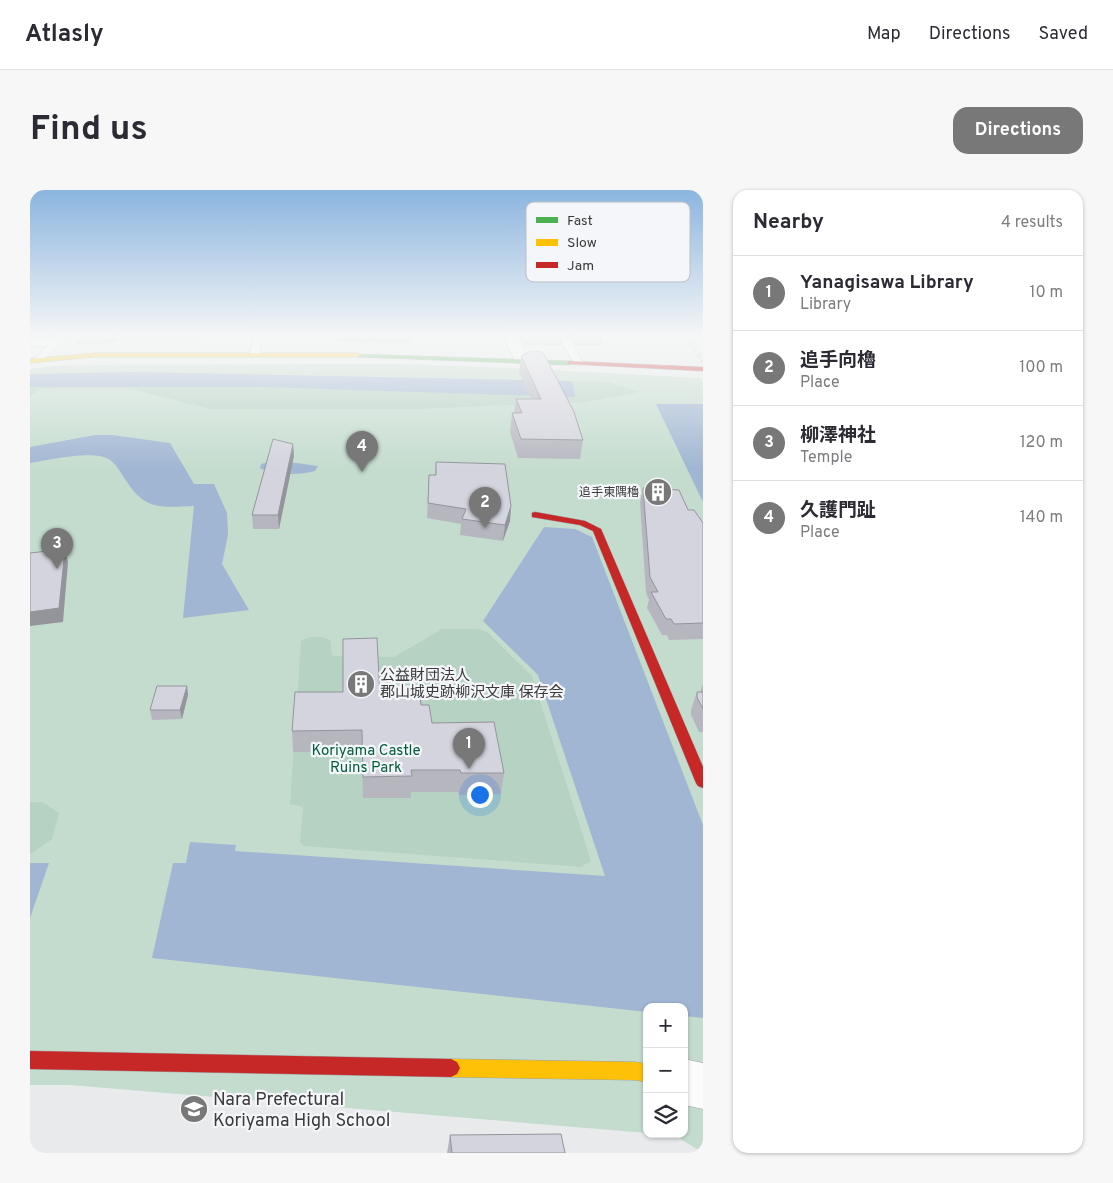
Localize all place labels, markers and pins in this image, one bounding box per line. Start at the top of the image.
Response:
pin: 4 [346,431,378,472]
building icon: 追手東隅櫓 [643,477,673,507]
place label: 追手東隅櫓 [579,485,639,501]
pin: 2 [469,487,501,528]
pin: 3 [41,528,73,569]
place label: 公益財団法人 郡山城史跡柳沢文庫 保存会 [380,667,564,703]
building icon: 公益財団法人 郡山城史跡柳沢文庫 保存会 [346,669,376,699]
pin: 1 [453,728,485,769]
place label: Nara Prefectural Koriyama High School [213,1089,390,1133]
school or university icon: Nara Prefectural Koriyama High School [179,1094,209,1124]

